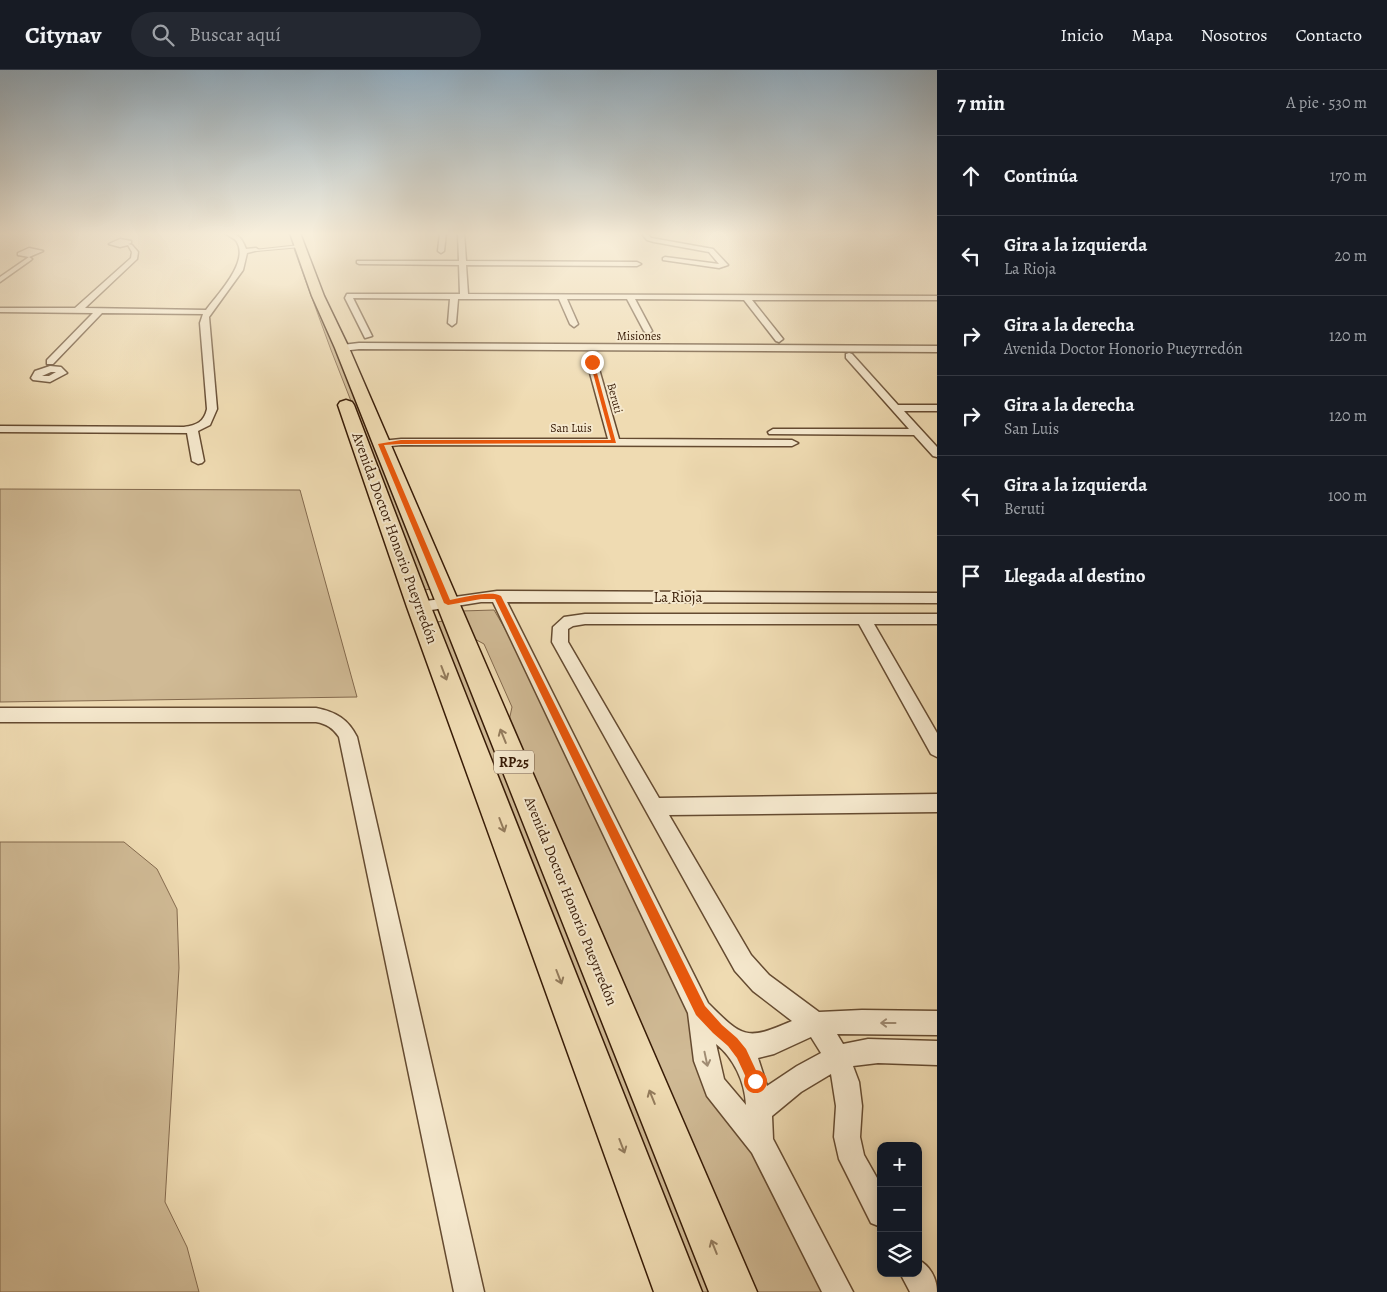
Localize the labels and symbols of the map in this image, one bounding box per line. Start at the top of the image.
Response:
street label: Misiones [617,328,661,344]
route end [581,351,604,374]
street label: Beruti [603,381,627,415]
street label: San Luis [550,420,592,436]
street label: Avenida Doctor Honorio Pueyrredón [347,428,443,647]
street label: La Rioja [653,587,703,607]
one-way arrow [440,665,449,680]
one-way arrow [498,729,507,744]
road number: RP25 [494,750,534,774]
street label: Avenida Doctor Honorio Pueyrredón [519,793,622,1008]
one-way arrow [497,817,507,832]
one-way arrow [555,969,564,984]
one-way arrow [881,1018,897,1027]
one-way arrow [702,1050,711,1066]
route start [744,1070,767,1093]
one-way arrow [647,1090,657,1105]
one-way arrow [619,1138,628,1153]
one-way arrow [709,1240,719,1255]

